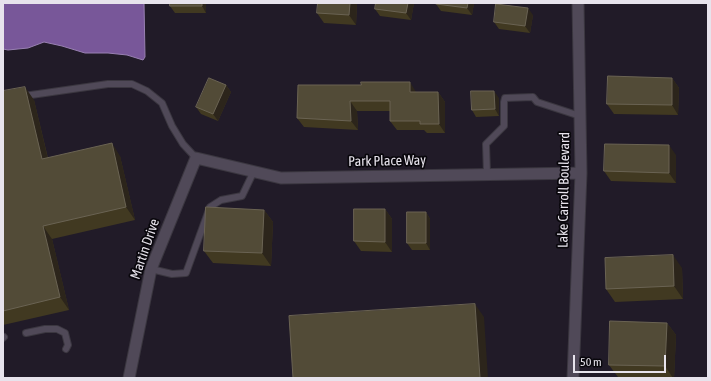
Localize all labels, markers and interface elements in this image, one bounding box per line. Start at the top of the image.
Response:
street label: Lake Carroll Boulevard [555,132,573,248]
street label: Park Place Way [348,152,426,170]
street label: Martin Drive [127,216,163,282]
scale bar [575,347,668,373]
text: 50 m [580,355,602,369]

